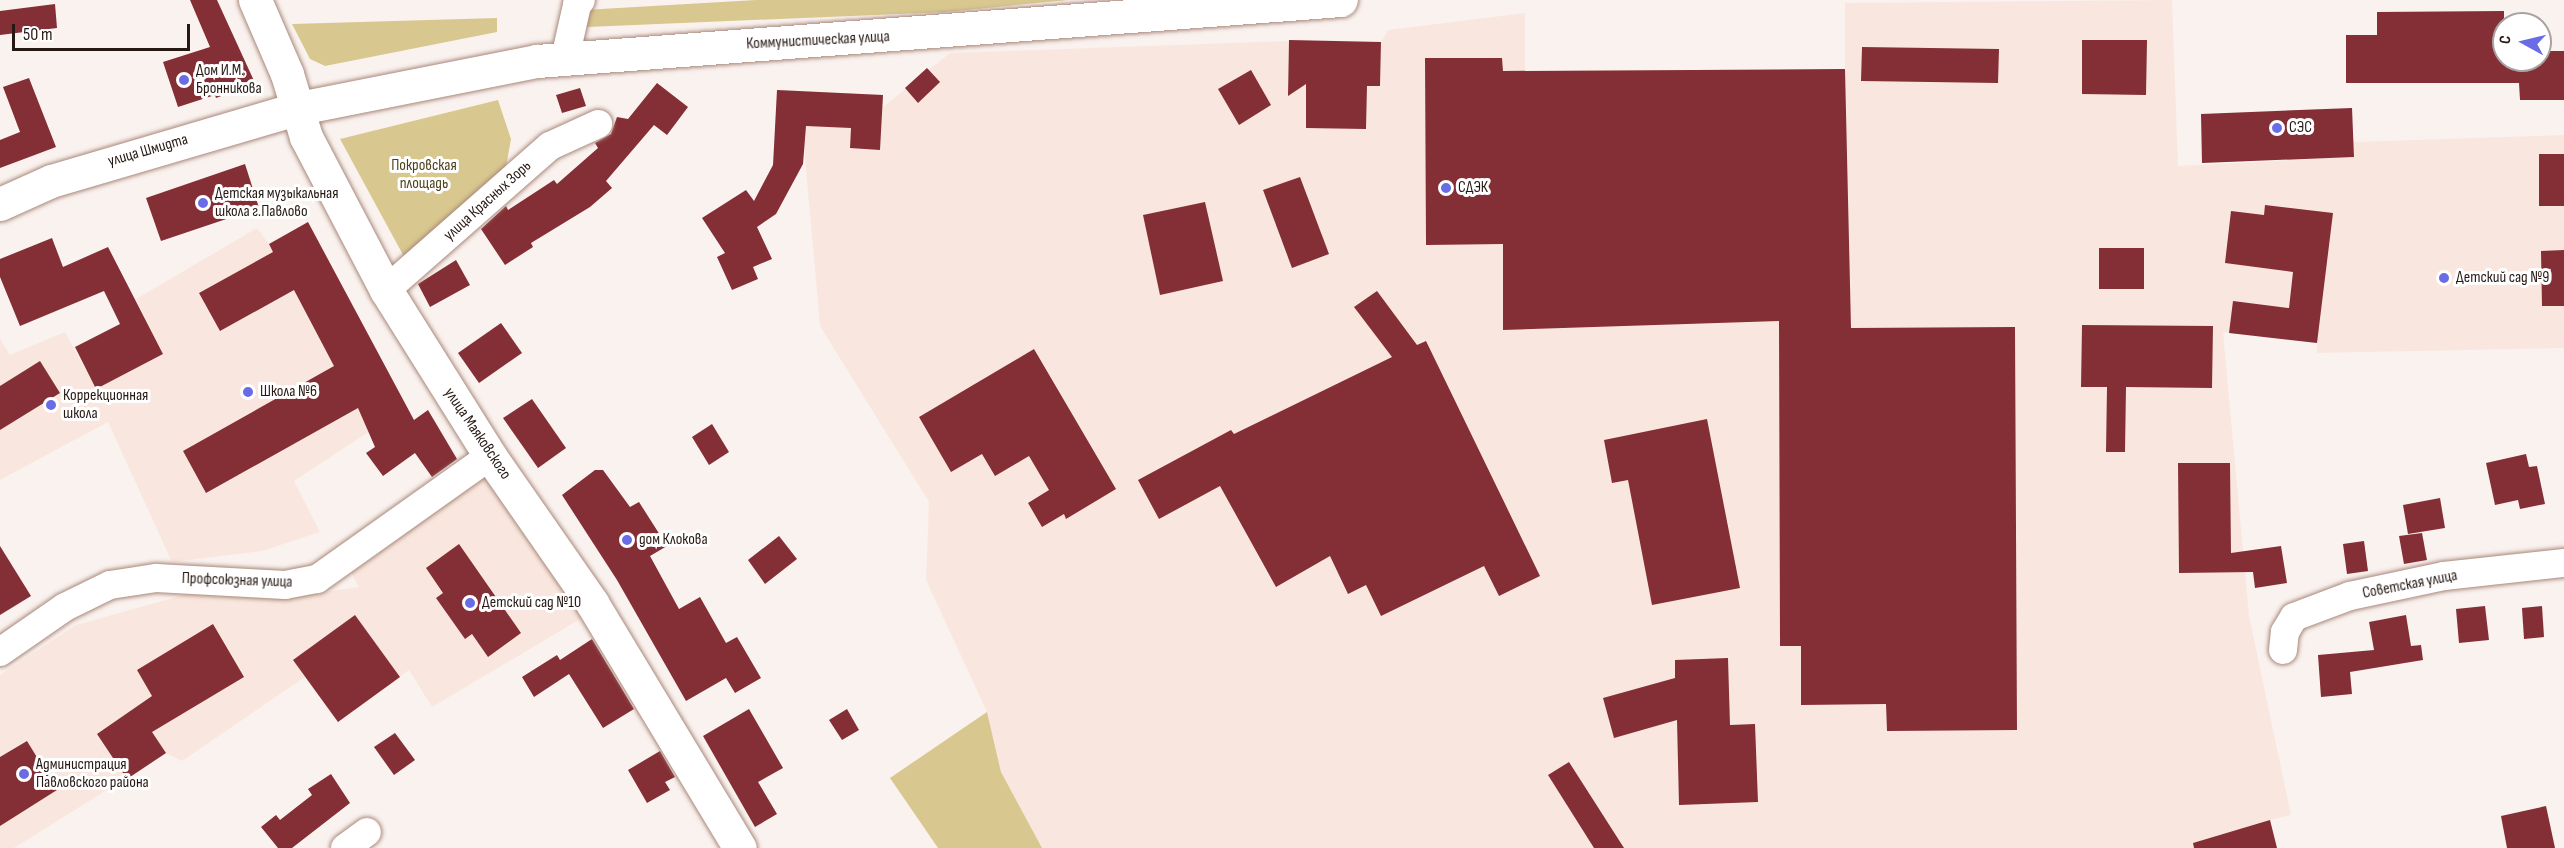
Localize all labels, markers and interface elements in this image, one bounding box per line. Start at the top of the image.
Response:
scale bar [15,12,194,50]
north arrow [2492,12,2552,72]
text: 50 m [23,24,53,45]
street label: Коммунистическая улица [746,28,890,54]
text: С [2496,34,2516,45]
place label: Дом И.М. Бронникова [196,61,262,99]
marker: Дом И.М. Бронникова [177,73,191,87]
place label: СЭС [2289,118,2312,138]
marker: СЭС [2270,121,2284,135]
street label: улица Шмидта [106,130,190,172]
park label: Покровская площадь [391,156,457,194]
street label: улица Красных Зорь [440,157,536,245]
place label: СДЭК [1458,178,1488,198]
marker: СДЭК [1439,181,1453,195]
place label: Детская музыкальная школа г.Павлово [215,184,339,222]
marker: Детская музыкальная школа г.Павлово [196,196,210,210]
place label: Детский сад №9 [2456,268,2549,288]
marker: Детский сад №9 [2437,271,2451,285]
place label: Школа №6 [260,382,317,402]
marker: Школа №6 [241,385,255,399]
street label: улица Маяковского [439,385,515,483]
place label: Коррекционная школа [63,386,148,424]
marker: Коррекционная школа [44,398,58,412]
place label: дом Клокова [639,530,708,550]
marker: дом Клокова [620,533,634,547]
street label: Советская улица [2361,566,2459,604]
street label: Профсоюзная улица [181,569,293,593]
place label: Детский сад №10 [482,593,581,613]
marker: Детский сад №10 [463,596,477,610]
place label: Администрация Павловского района [36,755,149,793]
marker: Администрация Павловского района [17,767,31,781]

